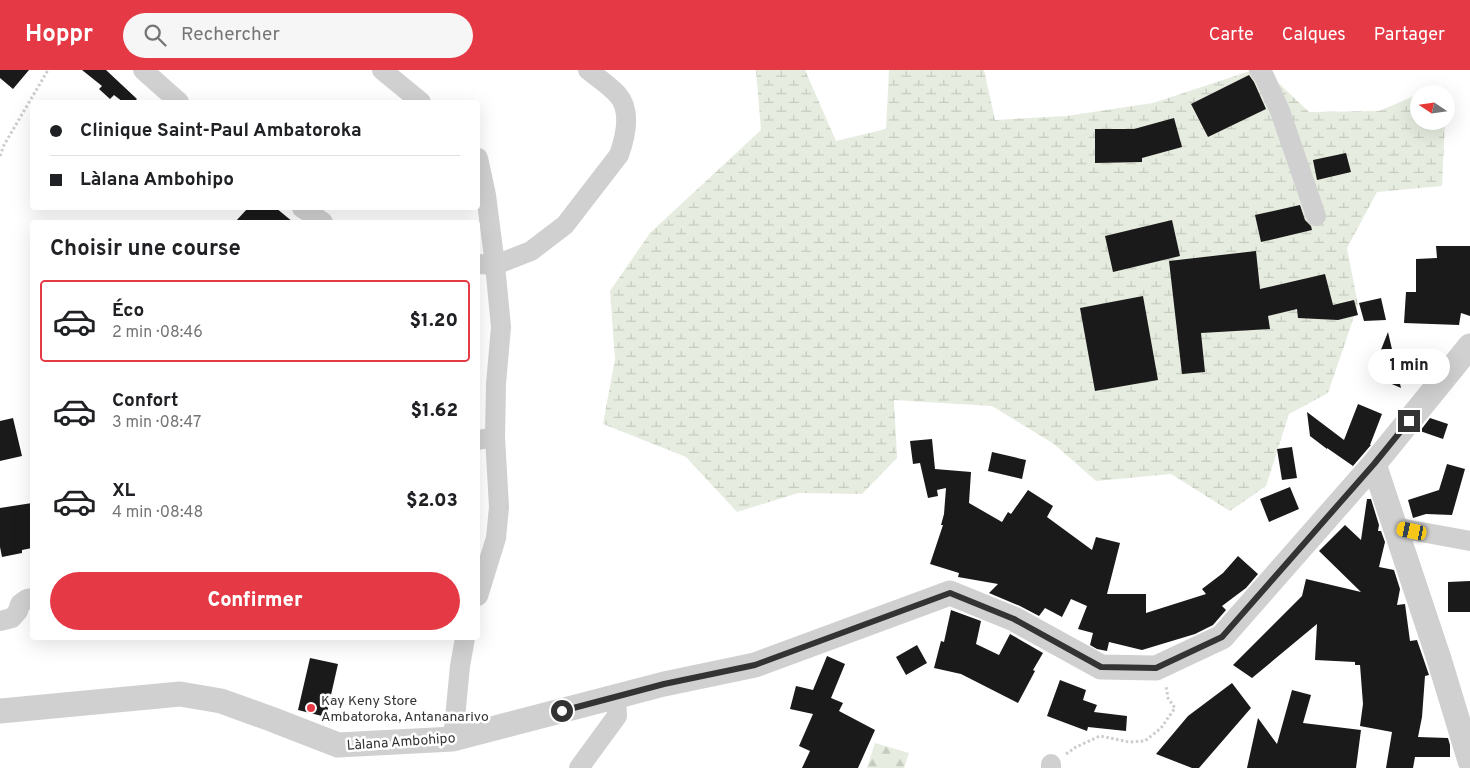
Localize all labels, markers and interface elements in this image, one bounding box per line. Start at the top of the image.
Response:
search box [123,13,473,58]
text: Hoppr [25,20,93,50]
icon: search [141,21,169,49]
text: Rechercher [181,23,280,47]
text: Carte [1209,24,1254,47]
text: Calques [1282,24,1346,47]
text: Partager [1374,24,1445,47]
north arrow [1410,85,1455,130]
map controls [1410,85,1455,130]
text: Clinique Saint-Paul Ambatoroka [80,119,362,143]
text: Làlana Ambohipo [80,168,234,192]
text: Choisir une course [50,236,241,263]
icon: car [52,299,97,344]
text: Éco [112,299,144,323]
text: $1.20 [410,309,458,333]
text: 2 min · 08:46 [112,323,203,343]
callout: 1 min [1368,348,1450,384]
text: 1 min [1389,356,1429,376]
icon: car [52,389,97,434]
text: Confort [112,389,178,413]
text: $1.62 [410,399,458,423]
route end [1398,410,1420,432]
text: 3 min · 08:47 [112,413,201,433]
icon: car [52,479,97,524]
text: XL [112,479,135,503]
text: $2.03 [406,489,458,513]
text: 4 min · 08:48 [112,503,203,523]
car [1395,521,1428,541]
button: Confirmer [50,572,460,630]
place label: Kay Keny Store Ambatoroka, Antananarivo [321,693,489,726]
route start [551,700,573,722]
marker: Kay Keny Store Ambatoroka, Antananarivo [305,702,317,714]
street label: Làlana Ambohipo [346,730,456,755]

